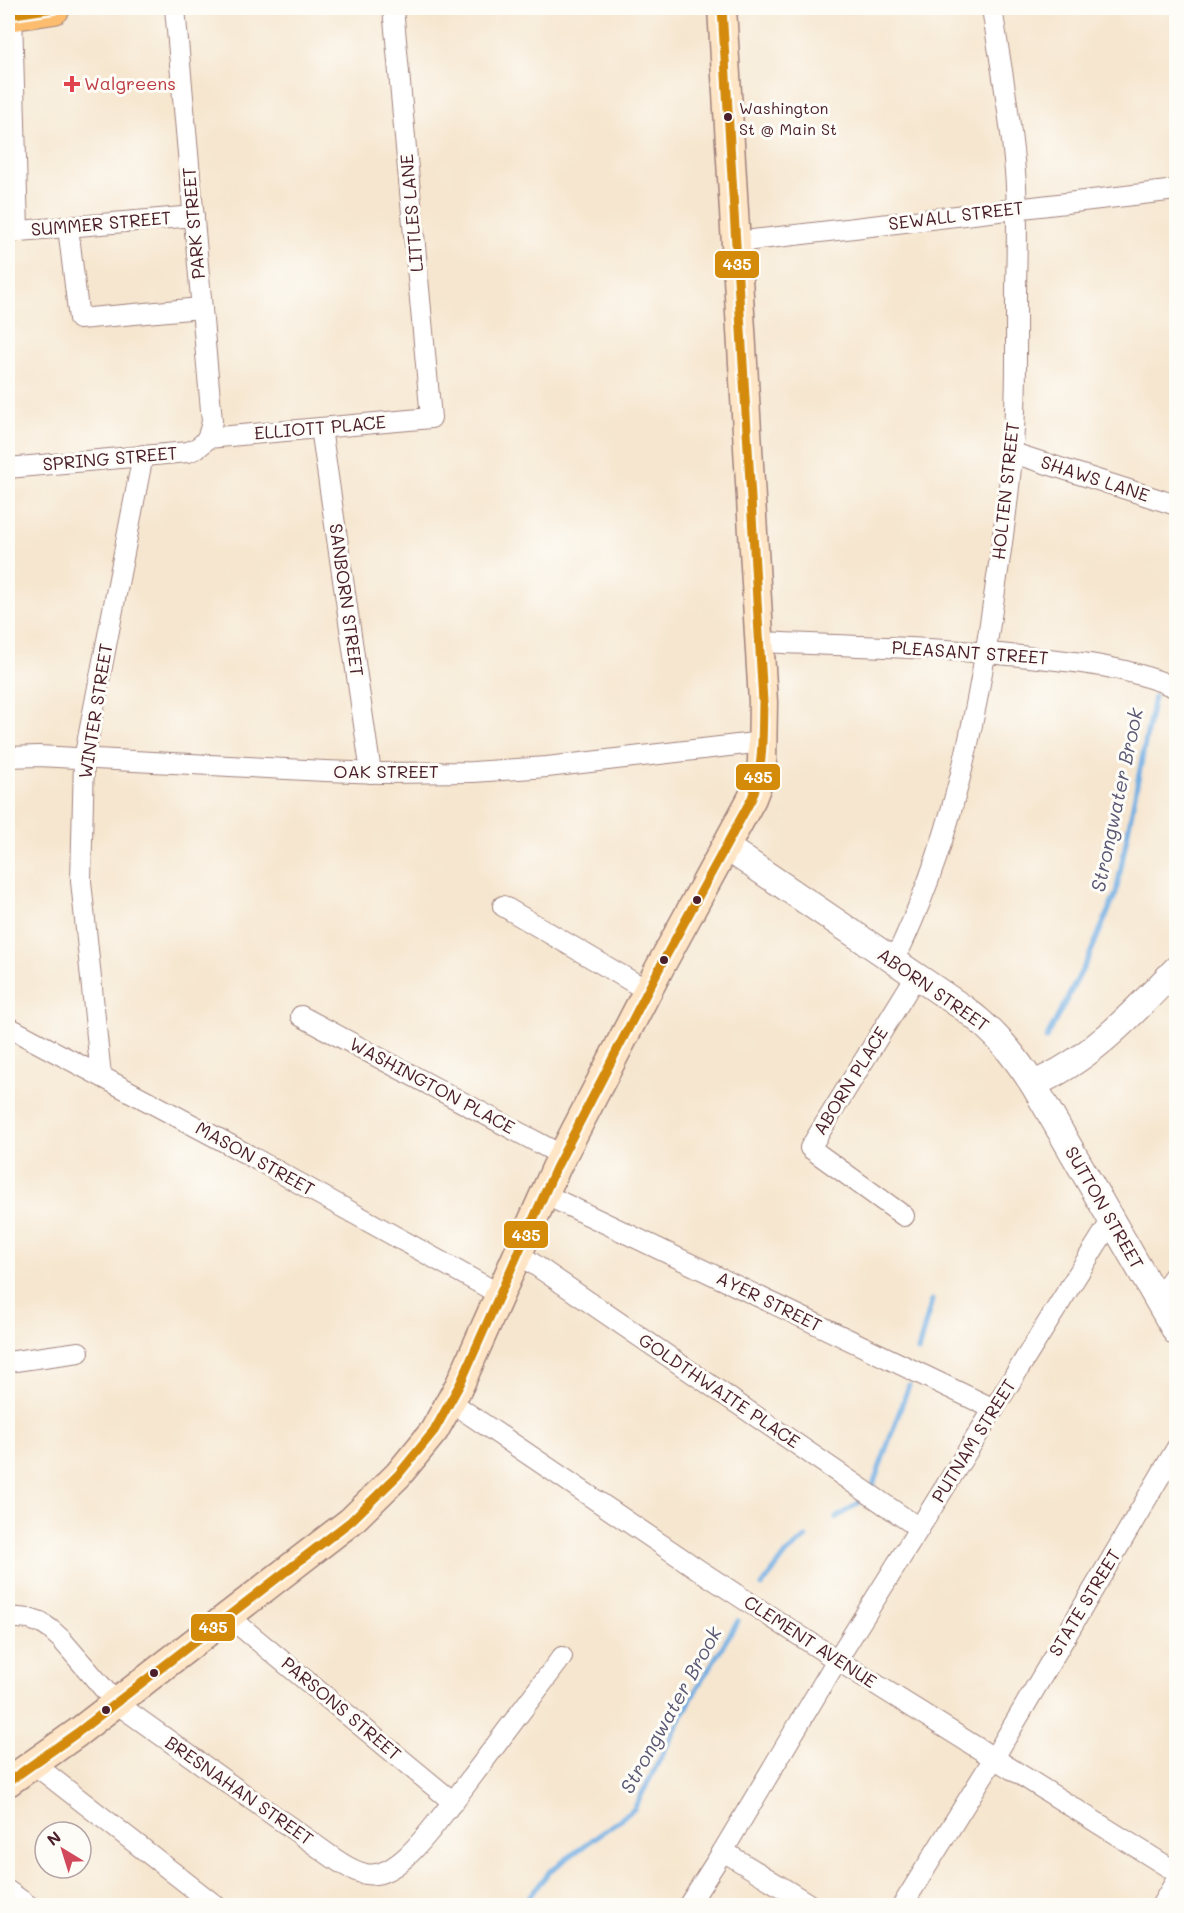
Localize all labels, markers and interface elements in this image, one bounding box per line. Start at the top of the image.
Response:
place label: Walgreens [84,71,176,95]
marker: Walgreens [65,77,79,91]
place label: Washington St @ Main St [739,97,837,139]
marker: Washington St @ Main St [722,111,734,123]
street label: LITTLES LANE [394,153,428,273]
street label: PARK STREET [176,166,210,280]
street label: SEWALL STREET [887,195,1025,235]
street label: SUMMER STREET [30,205,172,241]
line badge: 435 [714,250,760,279]
text: 435 [722,253,752,274]
street label: ELLIOTT PLACE [253,409,387,445]
street label: HOLTEN STREET [986,421,1024,561]
street label: SPRING STREET [41,440,178,476]
street label: SHAWS LANE [1038,449,1153,507]
street label: SANBORN STREET [324,522,370,678]
street label: PLEASANT STREET [891,635,1049,669]
street label: WINTER STREET [72,641,118,780]
water label: Strongwater Brook [1084,705,1148,894]
street label: OAK STREET [333,759,439,783]
line badge: 435 [735,763,781,791]
text: 435 [743,766,773,787]
unlabelled marker [691,894,703,906]
street label: ABORN STREET [873,942,994,1037]
unlabelled marker [658,954,670,966]
street label: ABORN PLACE [807,1022,893,1139]
street label: WASHINGTON PLACE [346,1031,519,1139]
street label: MASON STREET [192,1115,319,1201]
street label: SUTTON STREET [1060,1142,1150,1273]
line badge: 435 [503,1220,549,1249]
text: 435 [511,1224,541,1245]
street label: AYER STREET [713,1265,826,1337]
street label: GOLDTHWAITE PLACE [634,1327,805,1453]
street label: PUTNAM STREET [926,1374,1021,1507]
street label: STATE STREET [1043,1544,1126,1661]
street label: CLEMENT AVENUE [740,1589,882,1693]
line badge: 435 [190,1613,236,1642]
text: 435 [198,1616,228,1637]
water label: Strongwater Brook [613,1621,727,1798]
street label: PARSONS STREET [277,1651,407,1765]
unlabelled marker [148,1667,160,1679]
unlabelled marker [100,1704,112,1716]
street label: BRESNAHAN STREET [161,1730,318,1850]
north arrow [33,1820,93,1880]
text: N [42,1826,65,1850]

